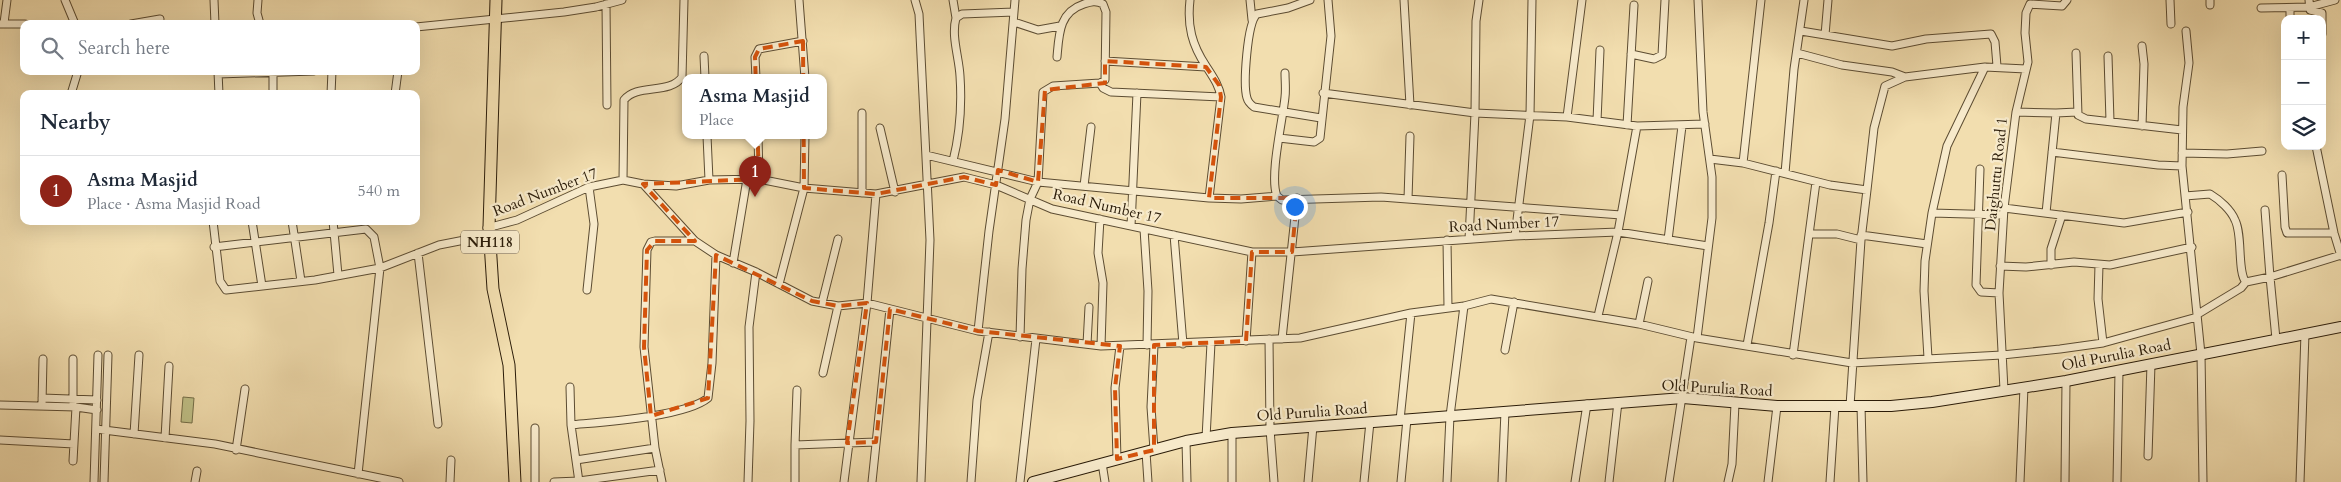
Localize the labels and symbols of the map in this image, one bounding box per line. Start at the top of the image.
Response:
street label: Daighuttu Road 1 [1980,116,2012,232]
pin: 1 [739,156,771,197]
street label: Road Number 17 [490,163,600,221]
street label: Road Number 17 [1051,184,1163,228]
your location [1282,194,1308,220]
street label: Road Number 17 [1448,211,1560,237]
road number: NH118 [461,230,519,253]
street label: Old Purulia Road [2060,335,2172,375]
street label: Old Purulia Road [1661,375,1773,401]
street label: Old Purulia Road [1256,398,1368,426]

